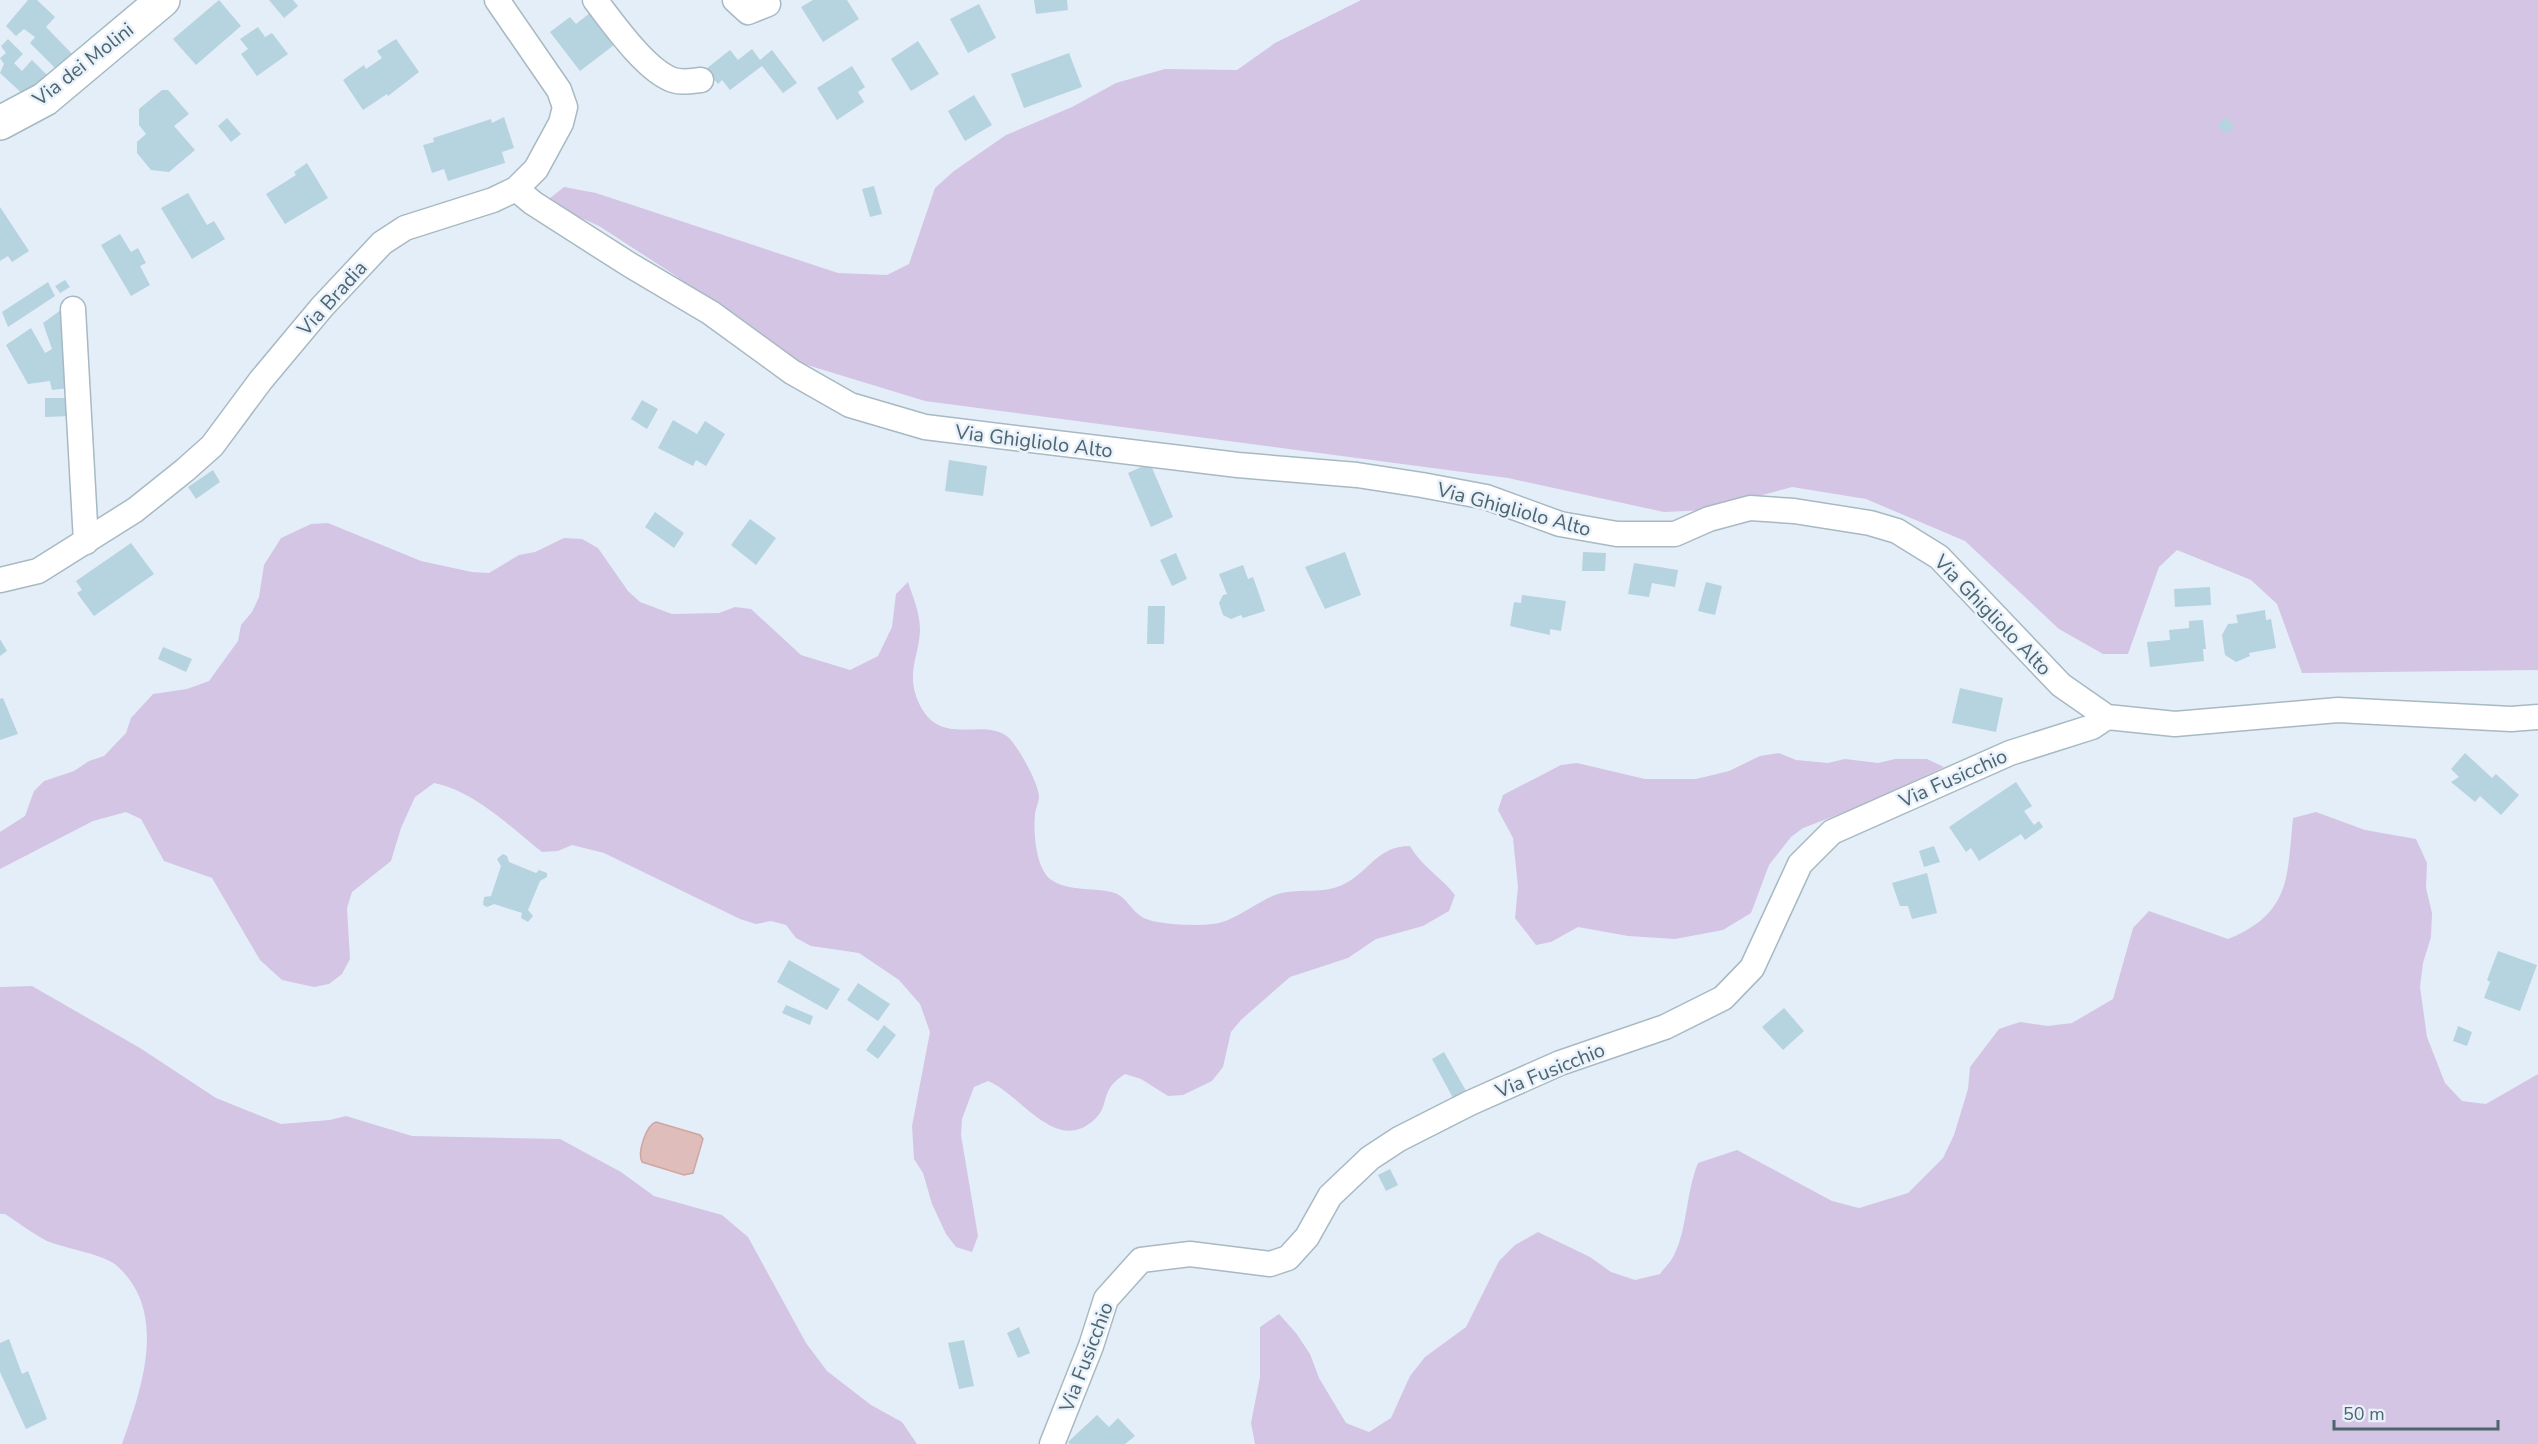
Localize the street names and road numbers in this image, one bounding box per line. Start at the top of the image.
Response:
street label: Via dei Molini [27,16,139,113]
street label: Via Bradia [291,255,373,342]
street label: Via Ghigliolo Alto [953,418,1114,465]
street label: Via Ghigliolo Alto [1433,476,1594,543]
street label: Via Ghigliolo Alto [1927,548,2057,682]
street label: Via Fusicchio [1894,743,2012,815]
street label: Via Fusicchio [1491,1036,1609,1105]
street label: Via Fusicchio [1053,1298,1120,1417]

